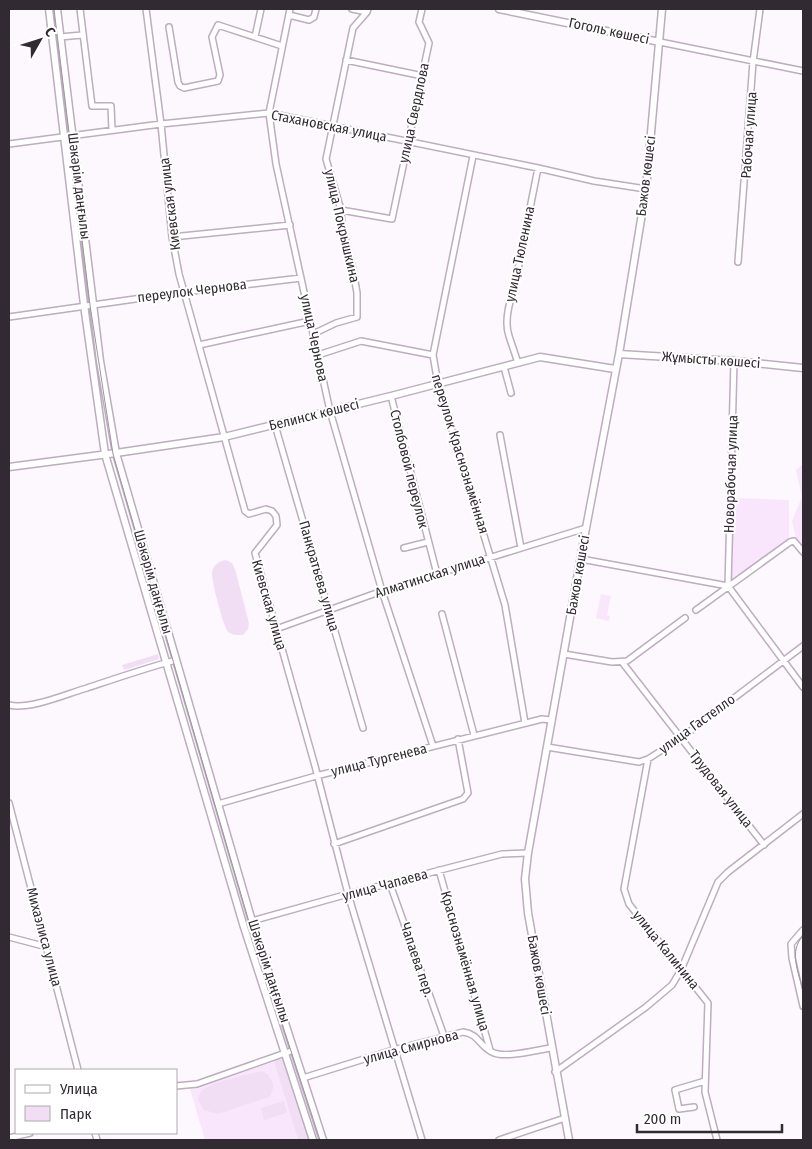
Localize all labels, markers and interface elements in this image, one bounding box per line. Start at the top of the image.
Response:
street label: Гоголь көшесі [567,14,651,48]
north arrow [15,15,65,65]
text: С [41,24,59,41]
street label: улица Свердлова [395,61,433,165]
street label: Рабочая улица [737,91,761,179]
street label: Стахановская улица [270,106,388,146]
street label: Шәкәрім даңғылы [64,132,94,240]
street label: Бажов көшесі [633,135,659,217]
street label: Киевская улица [156,156,184,251]
street label: улица Покрышкина [321,168,363,285]
street label: улица Тюленина [502,204,538,304]
street label: переулок Чернова [136,276,248,306]
street label: улица Чернова [296,293,332,383]
street label: Жұмысты көшесі [661,348,761,372]
street label: переулок Краснознамённая [428,372,492,536]
street label: Белинск көшесі [267,396,361,434]
street label: Столбовой переулок [386,408,432,531]
street label: Новорабочая улица [720,415,742,533]
street label: Панкратьева улица [295,519,343,633]
street label: Шәкәрім даңғылы [130,528,176,636]
street label: Бажов көшесі [563,534,593,616]
street label: Алматинская улица [373,550,487,602]
street label: Киевская улица [248,558,290,652]
street label: улица Гастелло [656,691,738,757]
street label: улица Тургенева [329,740,429,780]
street label: Трудовая улица [686,747,757,831]
street label: улица Чапаева [340,865,430,905]
street label: Михаэлиса улица [23,886,65,989]
street label: Краснознамённая улица [437,889,493,1033]
street label: улица Калинина [629,907,703,993]
street label: Шәкәрім даңғылы [244,917,294,1025]
street label: Чапаева пер. [396,921,438,999]
street label: Бажов көшесі [524,934,554,1016]
street label: улица Смирнова [362,1026,460,1068]
legend [15,1069,178,1134]
text: Улица [59,1080,98,1098]
scale bar [637,1102,782,1134]
text: Парк [60,1105,91,1123]
text: 200 m [644,1110,681,1128]

